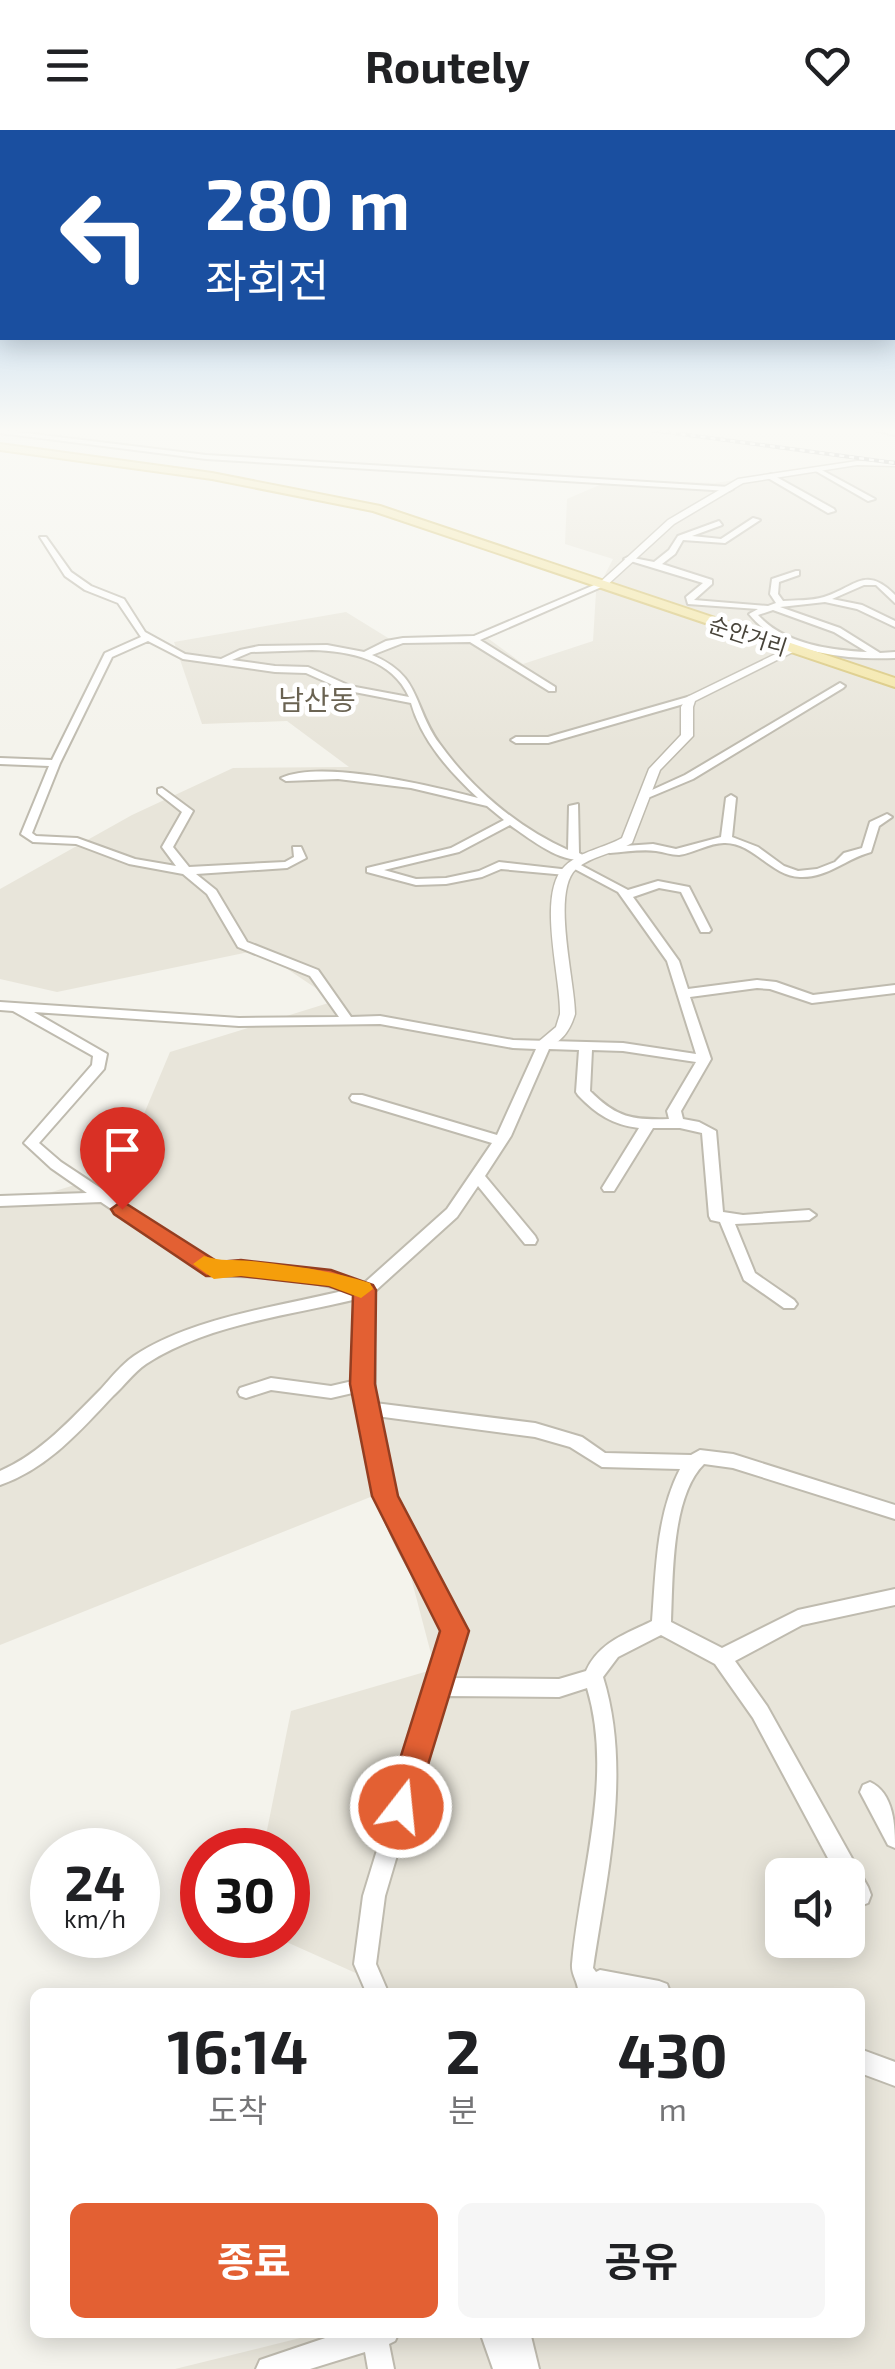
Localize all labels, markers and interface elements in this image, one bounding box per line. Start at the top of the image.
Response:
icon: menu [40,38,95,93]
text: Routely [365,38,530,92]
icon: heart [800,38,855,93]
text: 280 m [205,160,410,244]
icon: left [40,170,170,300]
text: 좌회전 [205,252,329,306]
street label: 순안거리 [706,610,791,660]
district label: 남산동 [278,682,356,716]
pin [80,1107,165,1210]
icon: arrive [95,1122,150,1177]
position arrow [349,1755,453,1859]
speed limit sign: 30 [180,1828,310,1958]
text: 24 [65,1851,125,1911]
map controls [765,1858,865,1958]
button: sound [765,1858,865,1958]
text: km/h [64,1903,126,1933]
text: 16:14 [167,2014,308,2086]
text: 2 [445,2014,480,2086]
text: 430 [618,2018,728,2090]
text: m [659,2089,687,2127]
text: 도착 [208,2090,267,2128]
text: 분 [448,2090,478,2128]
button: 종료 [70,2203,438,2318]
button: 공유 [458,2203,825,2318]

